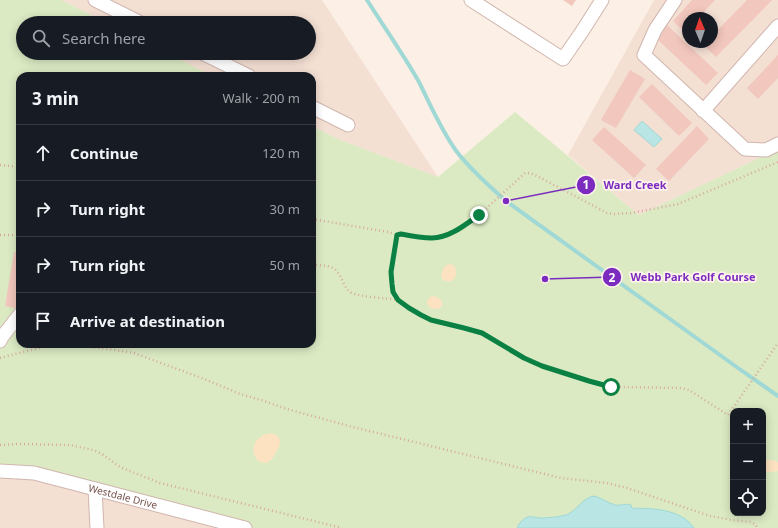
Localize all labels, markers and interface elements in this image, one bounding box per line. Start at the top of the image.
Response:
north arrow [682,12,718,48]
search box [16,16,316,60]
icon: search [30,27,52,49]
text: Search here [62,28,145,48]
text: 3 min [32,87,79,110]
text: Walk · 200 m [222,89,300,107]
icon: ahead [32,142,54,164]
text: Continue [70,143,138,163]
text: 120 m [262,144,300,162]
callout: Ward Creek [576,173,675,196]
text: 1 [583,176,589,193]
text: Ward Creek [603,177,667,192]
icon: right [32,198,54,220]
text: Turn right [70,199,145,219]
text: 30 m [270,200,300,218]
route end [470,206,488,224]
icon: right [32,254,54,276]
text: Turn right [70,255,145,275]
text: 50 m [270,256,300,274]
callout: Webb Park Golf Course [602,266,763,289]
text: 2 [609,269,616,286]
text: Webb Park Golf Course [630,269,756,284]
icon: arrive [32,310,54,332]
text: Arrive at destination [70,311,225,331]
route start [602,378,620,396]
map controls [730,408,766,516]
button: + [730,408,766,444]
button: − [730,444,766,480]
button: locate [730,480,766,516]
street label: Westdale Drive [87,481,159,512]

